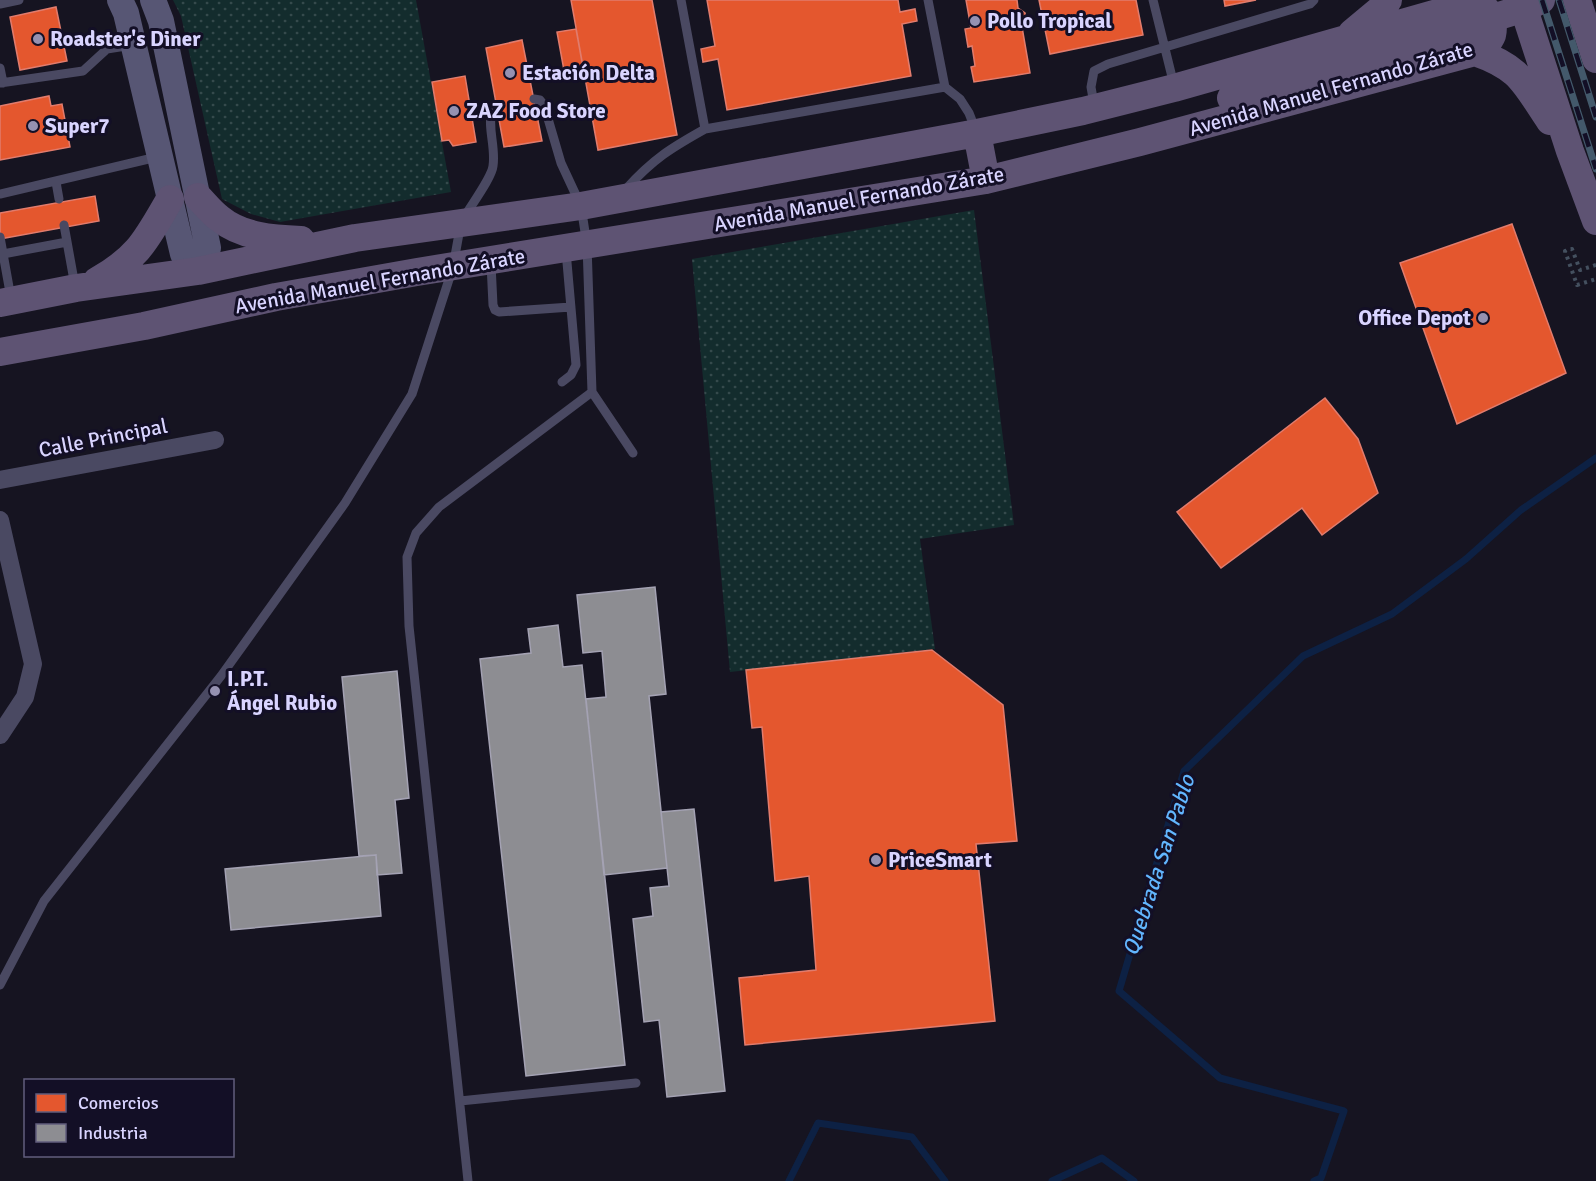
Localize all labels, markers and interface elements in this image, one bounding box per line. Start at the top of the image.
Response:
place label: Pollo Tropical [987,8,1112,34]
marker: Pollo Tropical [968,14,982,28]
place label: Roadster's Diner [50,26,201,52]
marker: Roadster's Diner [31,32,45,46]
street label: Avenida Manuel Fernando Zárate [1186,36,1476,142]
place label: Estación Delta [522,60,655,86]
marker: Estación Delta [503,66,517,80]
place label: ZAZ Food Store [466,98,606,124]
marker: ZAZ Food Store [447,104,461,118]
place label: Super7 [45,113,110,139]
marker: Super7 [26,119,40,133]
street label: Avenida Manuel Fernando Zárate [712,161,1006,237]
street label: Avenida Manuel Fernando Zárate [233,243,527,319]
place label: Office Depot [1358,305,1471,331]
marker: Office Depot [1476,311,1490,325]
street label: Calle Principal [36,413,170,463]
place label: I.P.T. Ángel Rubio [227,666,337,716]
marker: I.P.T. Ángel Rubio [208,684,222,698]
water label: Quebrada San Pablo [1117,770,1201,959]
place label: PriceSmart [888,847,992,873]
marker: PriceSmart [869,853,883,867]
legend [24,1079,234,1157]
text: Comercios [78,1092,159,1114]
text: Industria [78,1122,148,1144]

